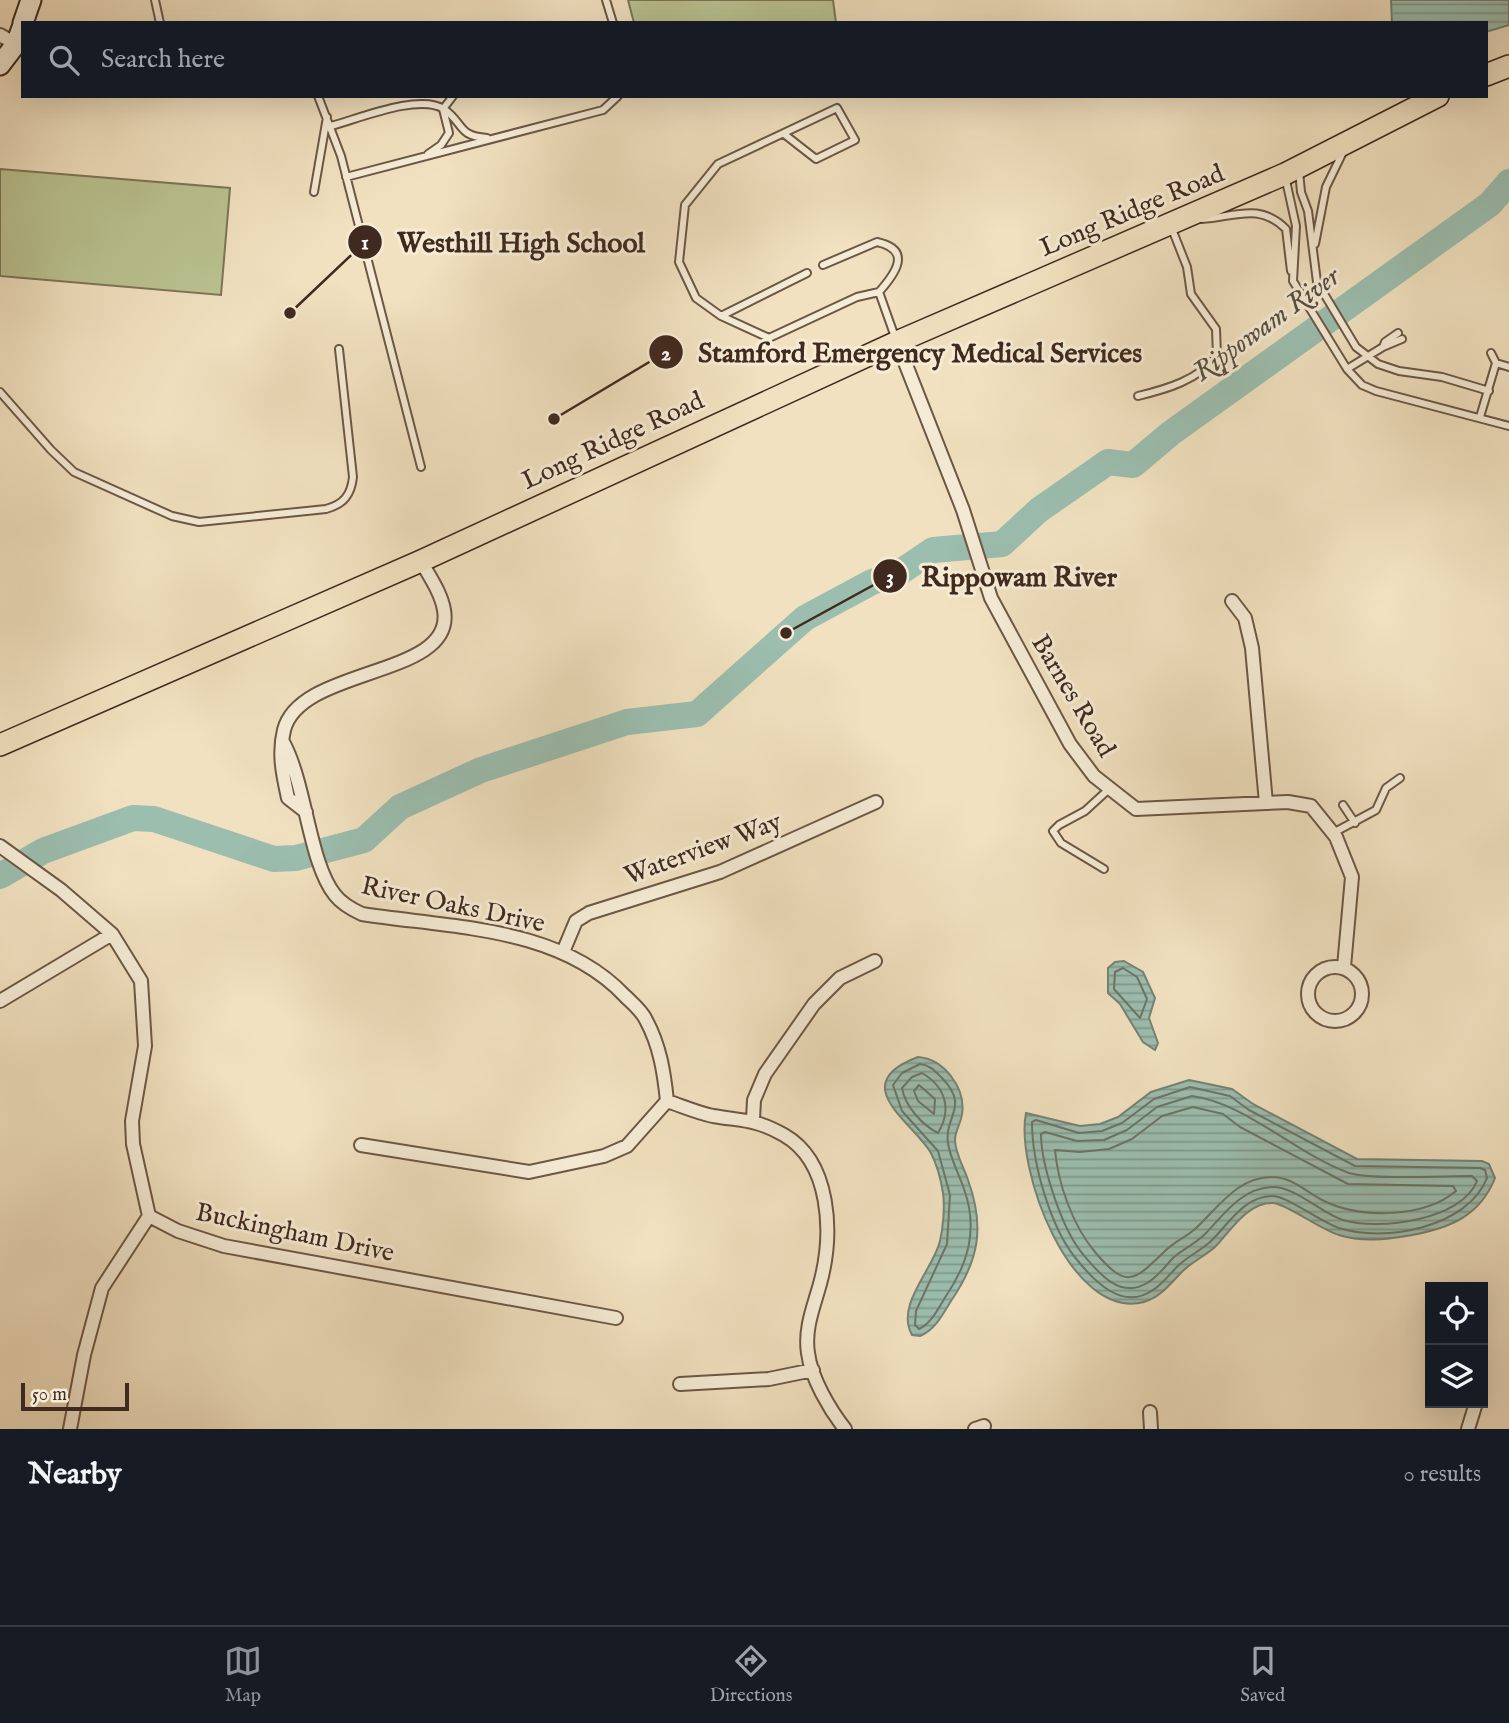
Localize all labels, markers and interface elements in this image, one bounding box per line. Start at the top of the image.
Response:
search box [21,21,1488,98]
icon: search [45,41,83,79]
text: Search here [101,43,225,76]
street label: Long Ridge Road [1035,157,1229,265]
callout: Westhill High School [348,217,659,266]
text: Westhill High School [396,227,646,262]
text: 1 [361,230,369,257]
water label: Rippowam River [1187,259,1349,390]
callout: Stamford Emergency Medical Services [649,328,1156,377]
text: Stamford Emergency Medical Services [698,337,1142,372]
text: 2 [661,341,671,368]
street label: Long Ridge Road [517,384,709,498]
callout: Rippowam River [872,551,1131,600]
text: Rippowam River [921,561,1118,596]
text: 3 [886,564,894,591]
street label: Barnes Road [1023,629,1123,763]
street label: Waterview Way [620,805,786,893]
street label: River Oaks Drive [358,869,548,941]
street label: Buckingham Drive [193,1196,397,1270]
map controls [1425,1282,1488,1408]
button: locate [1425,1282,1488,1345]
button: layers [1425,1345,1488,1408]
scale bar [21,1380,130,1412]
text: 50 m [32,1383,67,1407]
text: Nearby [28,1456,121,1494]
text: 0 results [1403,1460,1481,1489]
tab: Map [224,1642,262,1708]
tab: Directions [710,1642,792,1708]
tab: Saved [1240,1642,1285,1708]

